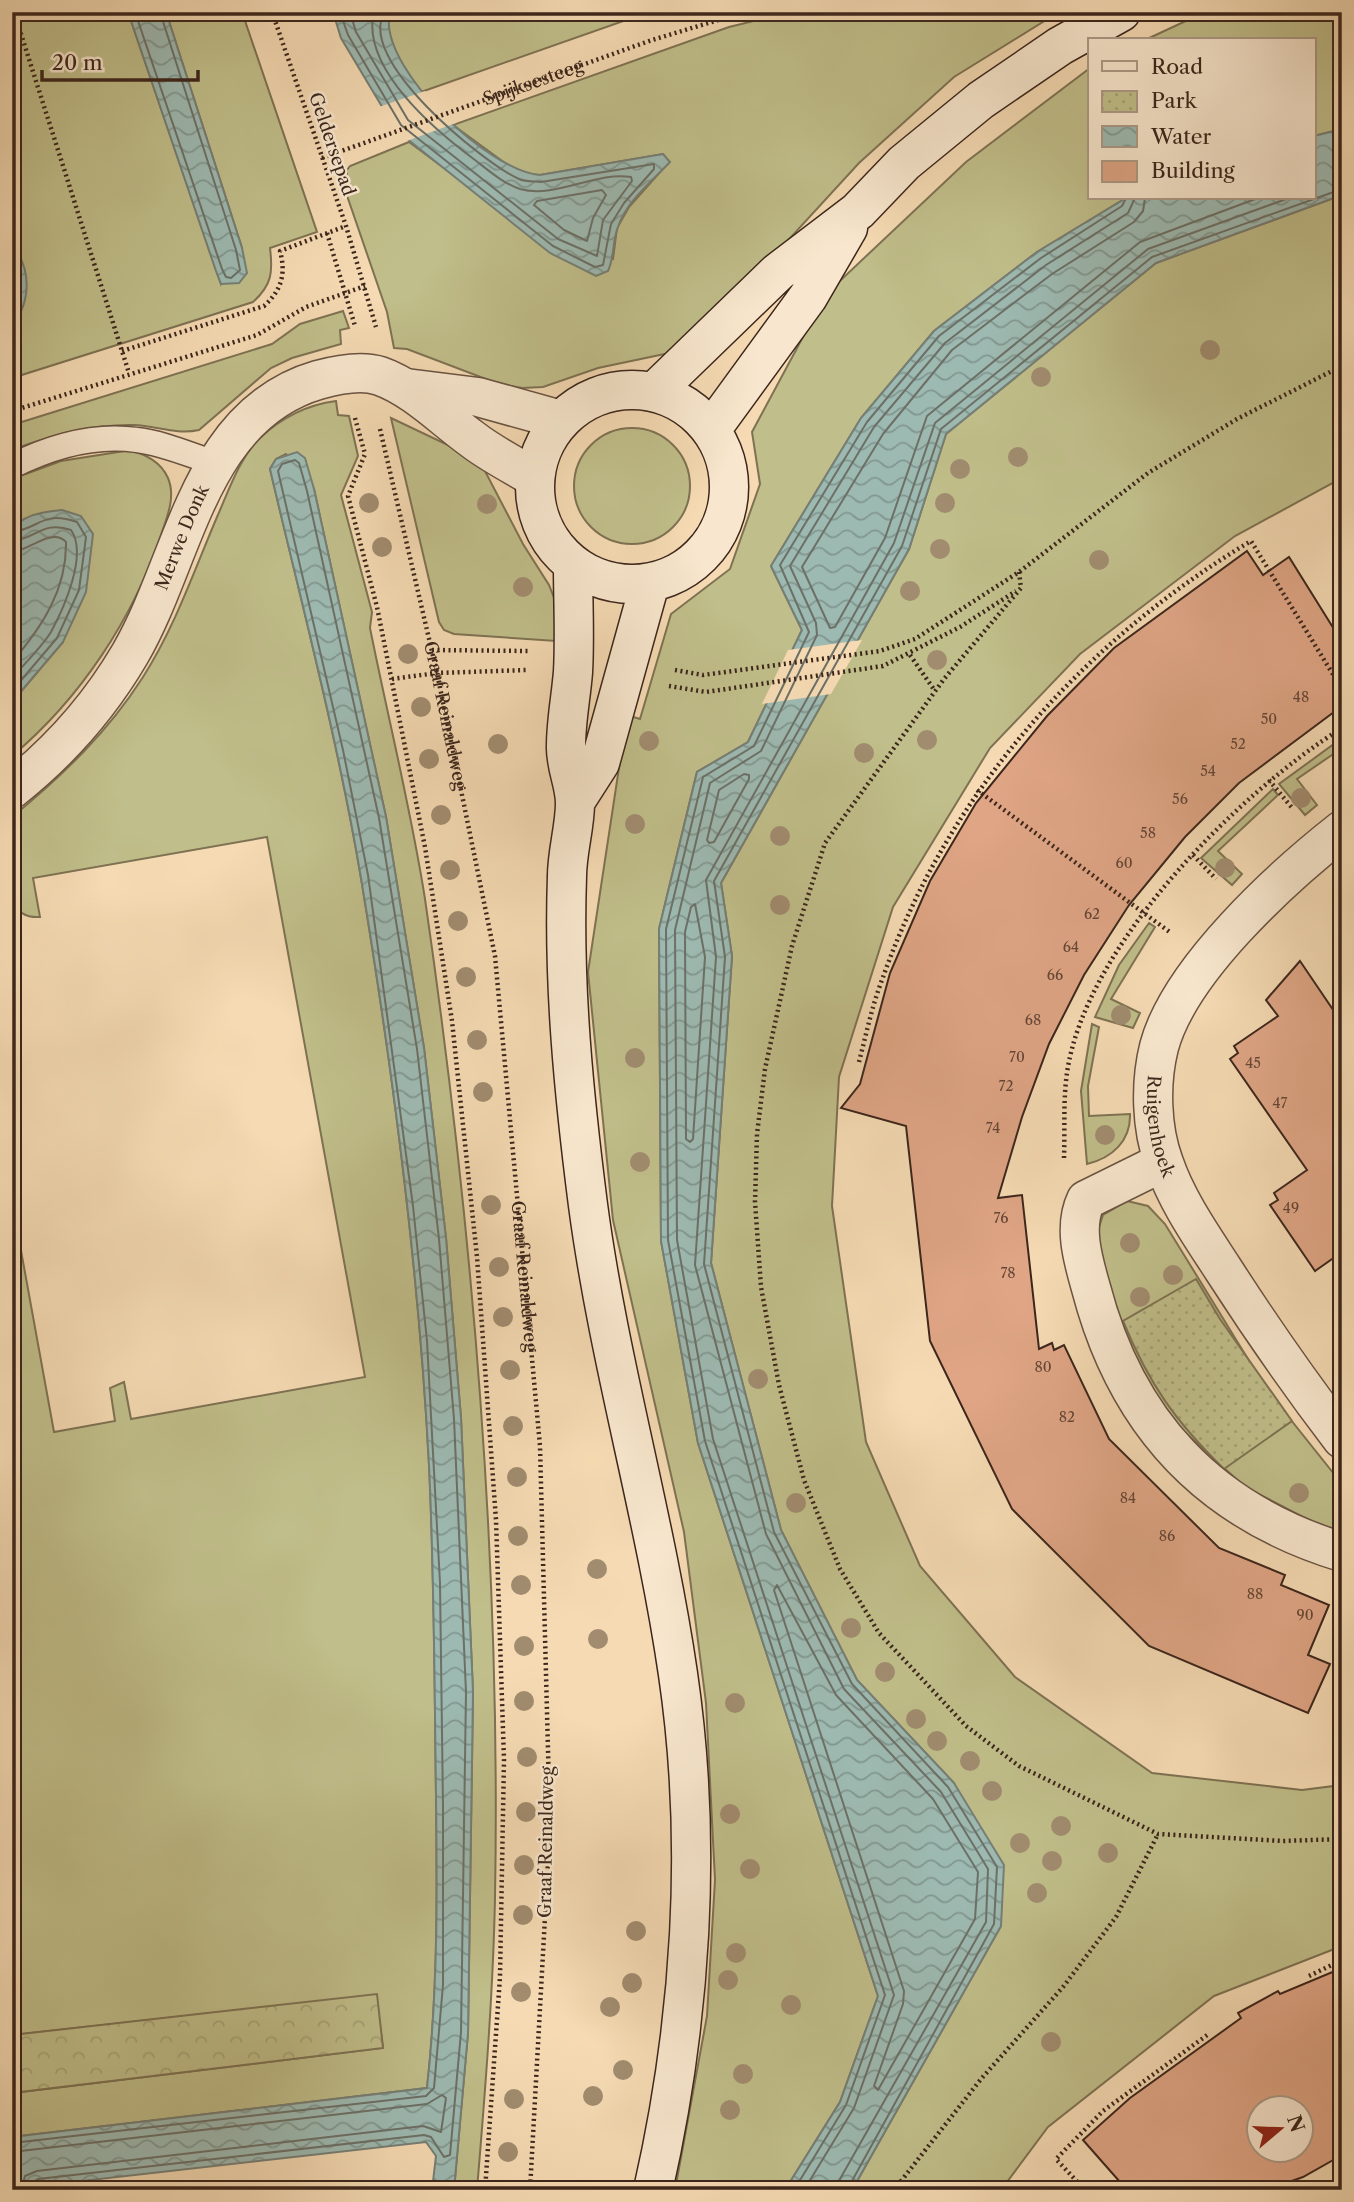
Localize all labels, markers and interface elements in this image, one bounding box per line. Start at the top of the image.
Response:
scale bar [42,38,198,82]
legend [1088,38,1316,200]
text: 20 m [52,50,103,75]
street label: Spijksesteeg [480,54,586,111]
text: Road [1151,54,1203,79]
text: Park [1151,88,1197,113]
street label: Geldersepad [304,89,360,199]
text: Water [1150,124,1211,149]
text: Building [1151,158,1236,183]
street label: Merwe Donk [150,480,215,593]
street label: Graaf Reinaldweg [419,639,472,793]
house number: 48 [1293,688,1309,706]
house number: 50 [1261,710,1277,728]
house number: 52 [1230,735,1246,753]
house number: 54 [1200,762,1216,780]
house number: 56 [1172,790,1188,808]
house number: 58 [1140,824,1156,842]
house number: 60 [1115,854,1133,872]
house number: 62 [1084,905,1100,923]
house number: 64 [1063,938,1079,956]
house number: 66 [1047,966,1063,984]
house number: 68 [1025,1011,1041,1029]
house number: 70 [1009,1048,1025,1066]
house number: 45 [1245,1054,1261,1072]
street label: Ruigenhoek [1142,1074,1180,1182]
house number: 72 [999,1077,1013,1095]
house number: 47 [1273,1094,1288,1112]
house number: 74 [986,1119,1000,1137]
house number: 49 [1283,1199,1299,1217]
street label: Graaf Reinaldweg [507,1200,542,1353]
house number: 76 [994,1209,1008,1227]
house number: 78 [1000,1264,1016,1282]
house number: 80 [1034,1358,1052,1376]
house number: 82 [1059,1408,1075,1426]
house number: 84 [1120,1489,1136,1507]
house number: 86 [1159,1527,1175,1545]
house number: 88 [1247,1585,1263,1603]
house number: 90 [1296,1606,1314,1624]
street label: Graaf Reinaldweg [534,1765,558,1918]
north arrow [1246,2094,1316,2164]
text: N [1282,2112,1309,2135]

